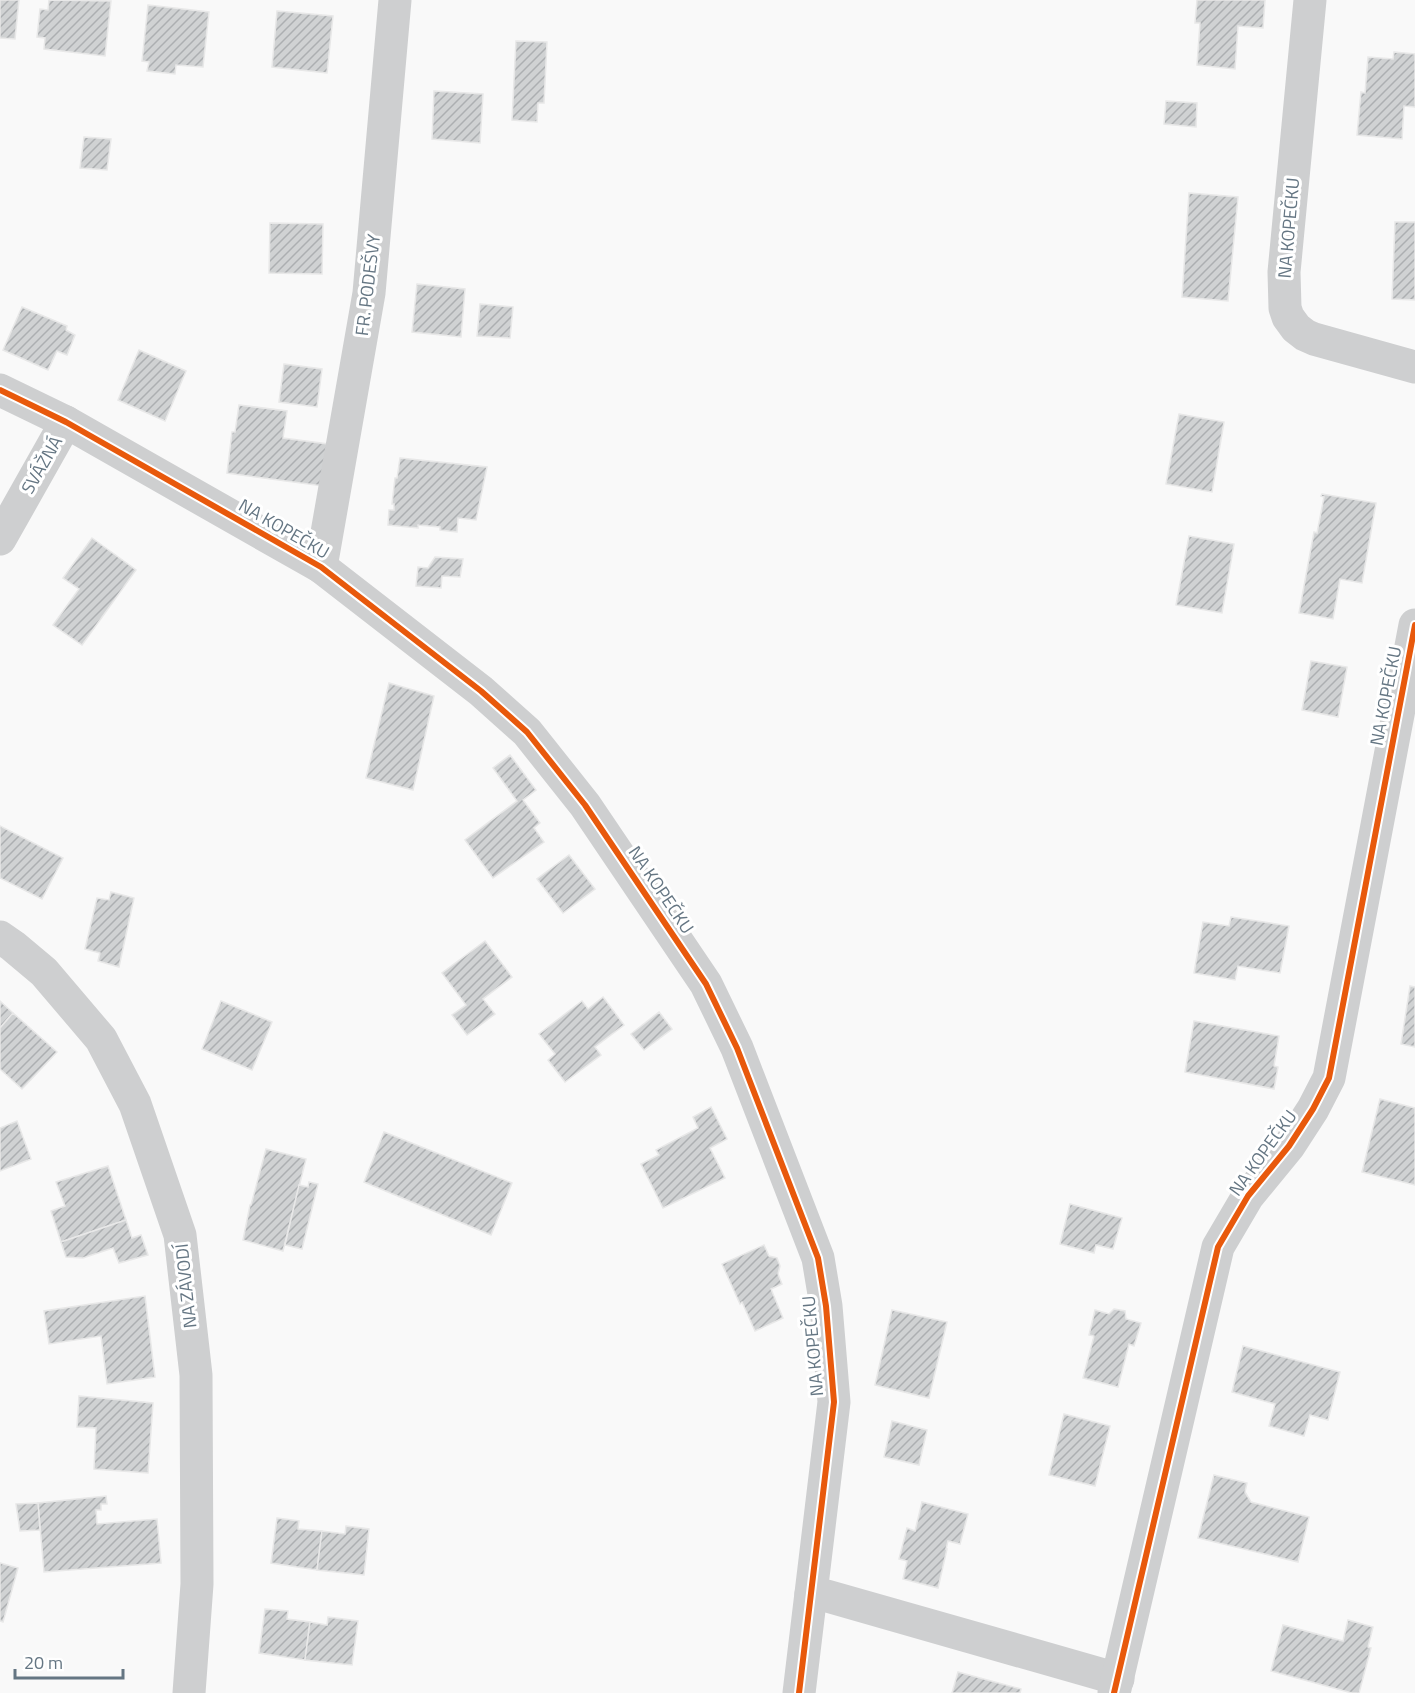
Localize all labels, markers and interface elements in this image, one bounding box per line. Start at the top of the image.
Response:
street label: NA KOPEČKU [1271,177,1306,279]
street label: FR. PODEŠVY [348,232,387,337]
street label: SVÁŽNÁ [14,431,69,499]
street label: NA KOPEČKU [234,492,335,565]
street label: NA KOPEČKU [1363,644,1408,748]
street label: NA KOPEČKU [622,840,701,939]
street label: NA KOPEČKU [1222,1104,1303,1201]
street label: NA ZÁVODÍ [168,1242,203,1330]
street label: NA KOPEČKU [795,1295,830,1397]
scale bar [15,1642,123,1680]
text: 20 m [24,1649,63,1676]

